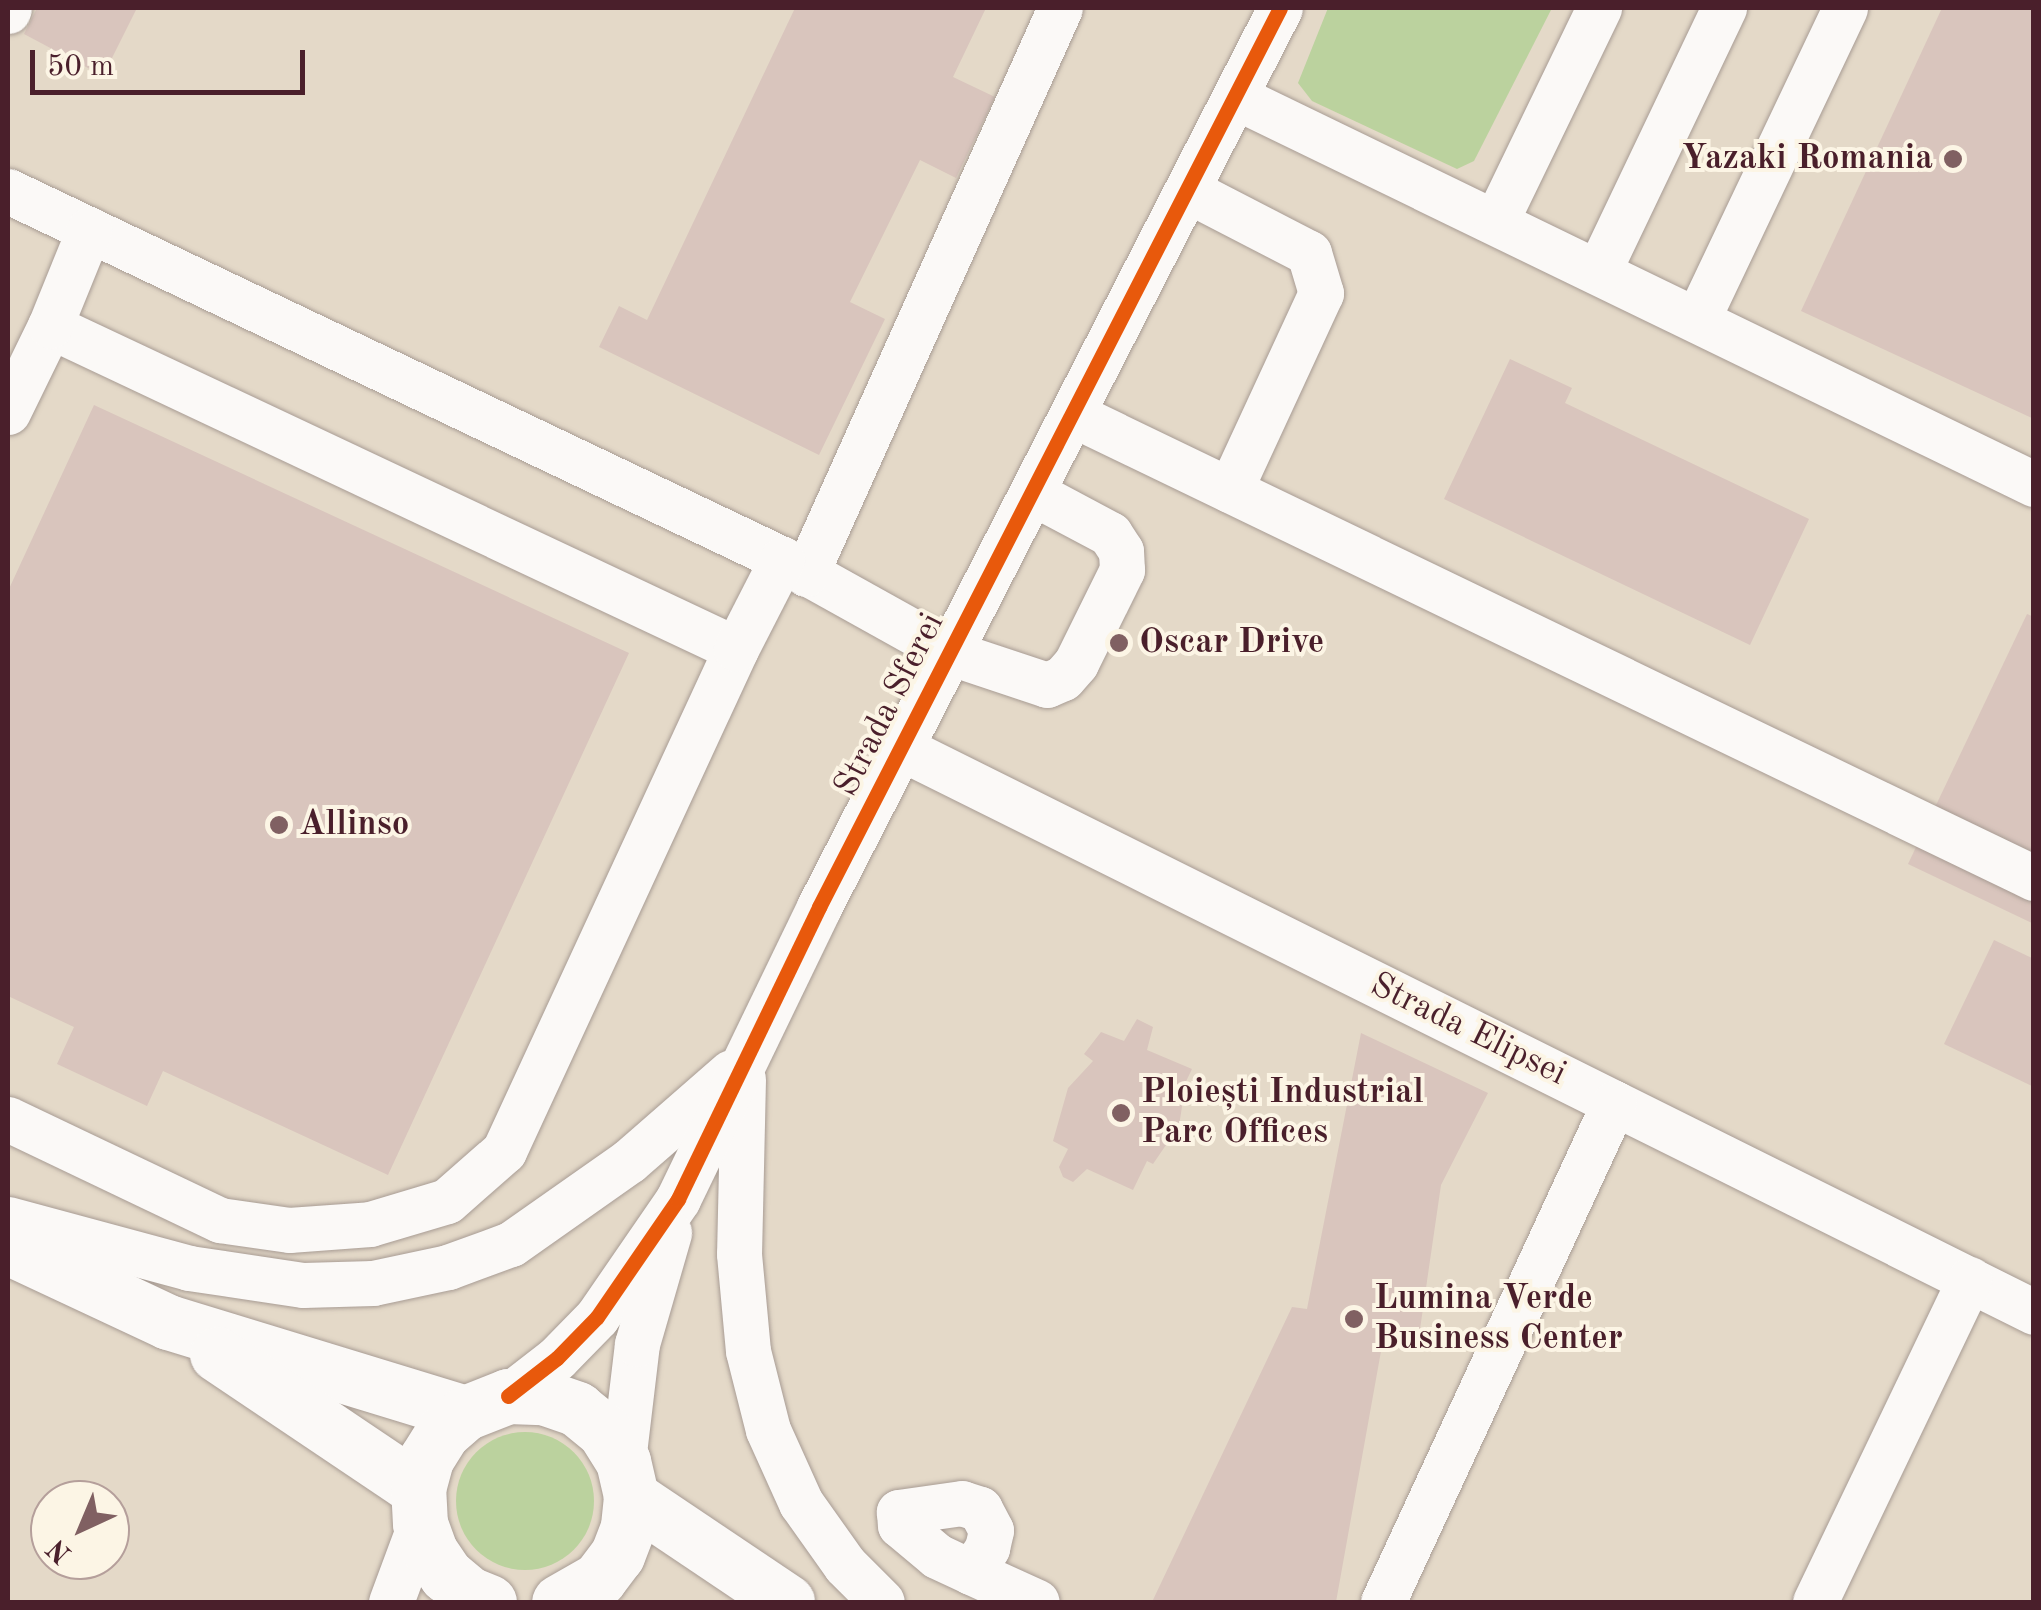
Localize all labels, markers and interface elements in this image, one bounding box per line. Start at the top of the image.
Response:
scale bar [35,30,310,92]
text: 50 m [47,52,114,82]
place label: Yazaki Romania [1681,138,1933,180]
marker: Yazaki Romania [1942,148,1964,170]
street label: Strada Sferei [826,606,954,804]
place label: Oscar Drive [1139,622,1324,664]
marker: Oscar Drive [1108,632,1130,654]
place label: Allinso [299,804,409,846]
marker: Allinso [268,814,290,836]
street label: Strada Elipsei [1363,964,1573,1096]
place label: Ploiești Industrial Parc Offices [1141,1072,1424,1154]
marker: Ploiești Industrial Parc Offices [1110,1102,1132,1124]
place label: Lumina Verde Business Center [1374,1278,1623,1360]
marker: Lumina Verde Business Center [1343,1308,1365,1330]
north arrow [30,1480,130,1580]
text: N [43,1533,78,1568]

